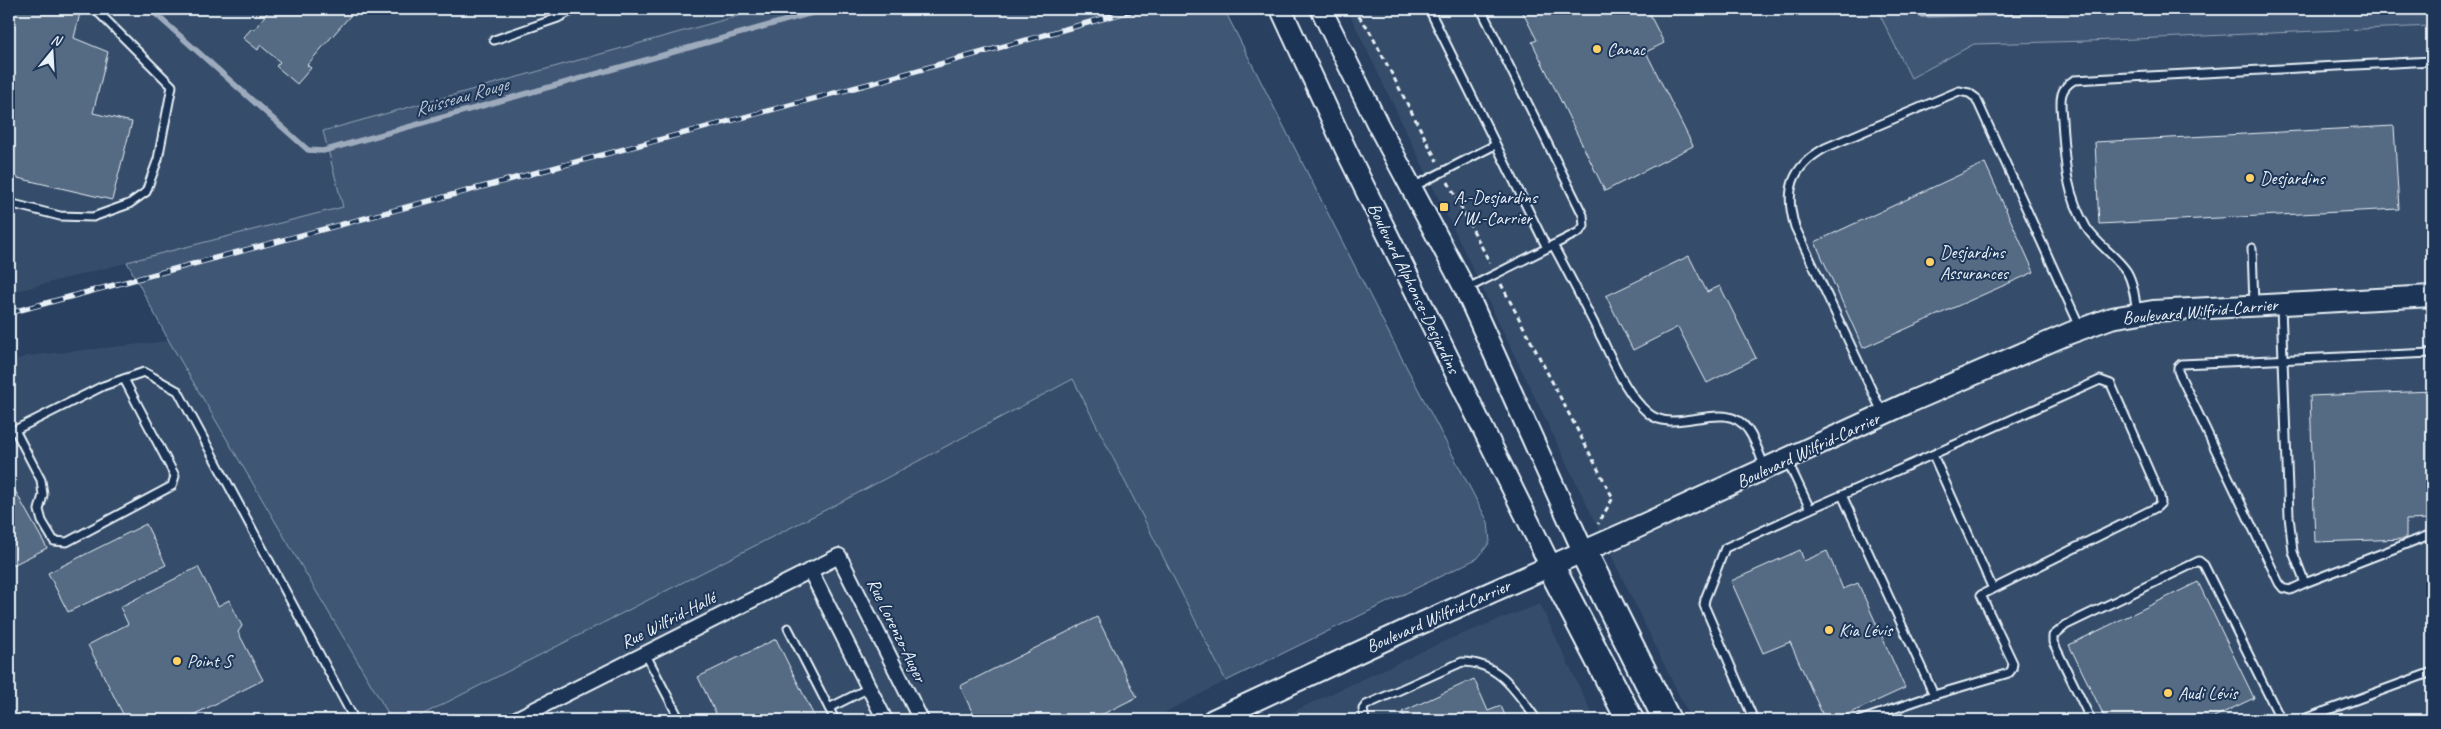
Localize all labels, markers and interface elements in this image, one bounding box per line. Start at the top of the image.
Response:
north arrow [28,28,78,78]
text: N [49,31,65,50]
place label: Canac [1607,38,1646,60]
marker: Canac [1591,43,1603,55]
water label: Ruisseau Rouge [412,71,513,122]
place label: Desjardins [2260,167,2326,189]
marker: Desjardins [2244,172,2256,184]
place label: A.-Desjardins / W.-Carrier [1454,186,1539,229]
street label: Boulevard Alphonse-Desjardins [1363,199,1466,379]
marker: A.-Desjardins / W.-Carrier [1438,201,1450,213]
place label: Desjardins Assurances [1940,241,2010,284]
marker: Desjardins Assurances [1924,256,1936,268]
street label: Boulevard Wilfrid-Carrier [2122,293,2280,329]
street label: Boulevard Wilfrid-Carrier [1733,407,1884,493]
street label: Boulevard Wilfrid-Carrier [1363,574,1515,658]
street label: Rue Lorenzo-Auger [862,575,932,687]
street label: Rue Wilfrid-Hallé [617,585,722,653]
place label: Kia Lévis [1839,619,1894,641]
marker: Kia Lévis [1823,624,1835,636]
place label: Point S [187,650,234,672]
marker: Point S [171,655,183,667]
place label: Audi Lévis [2178,682,2239,704]
marker: Audi Lévis [2162,687,2174,699]

